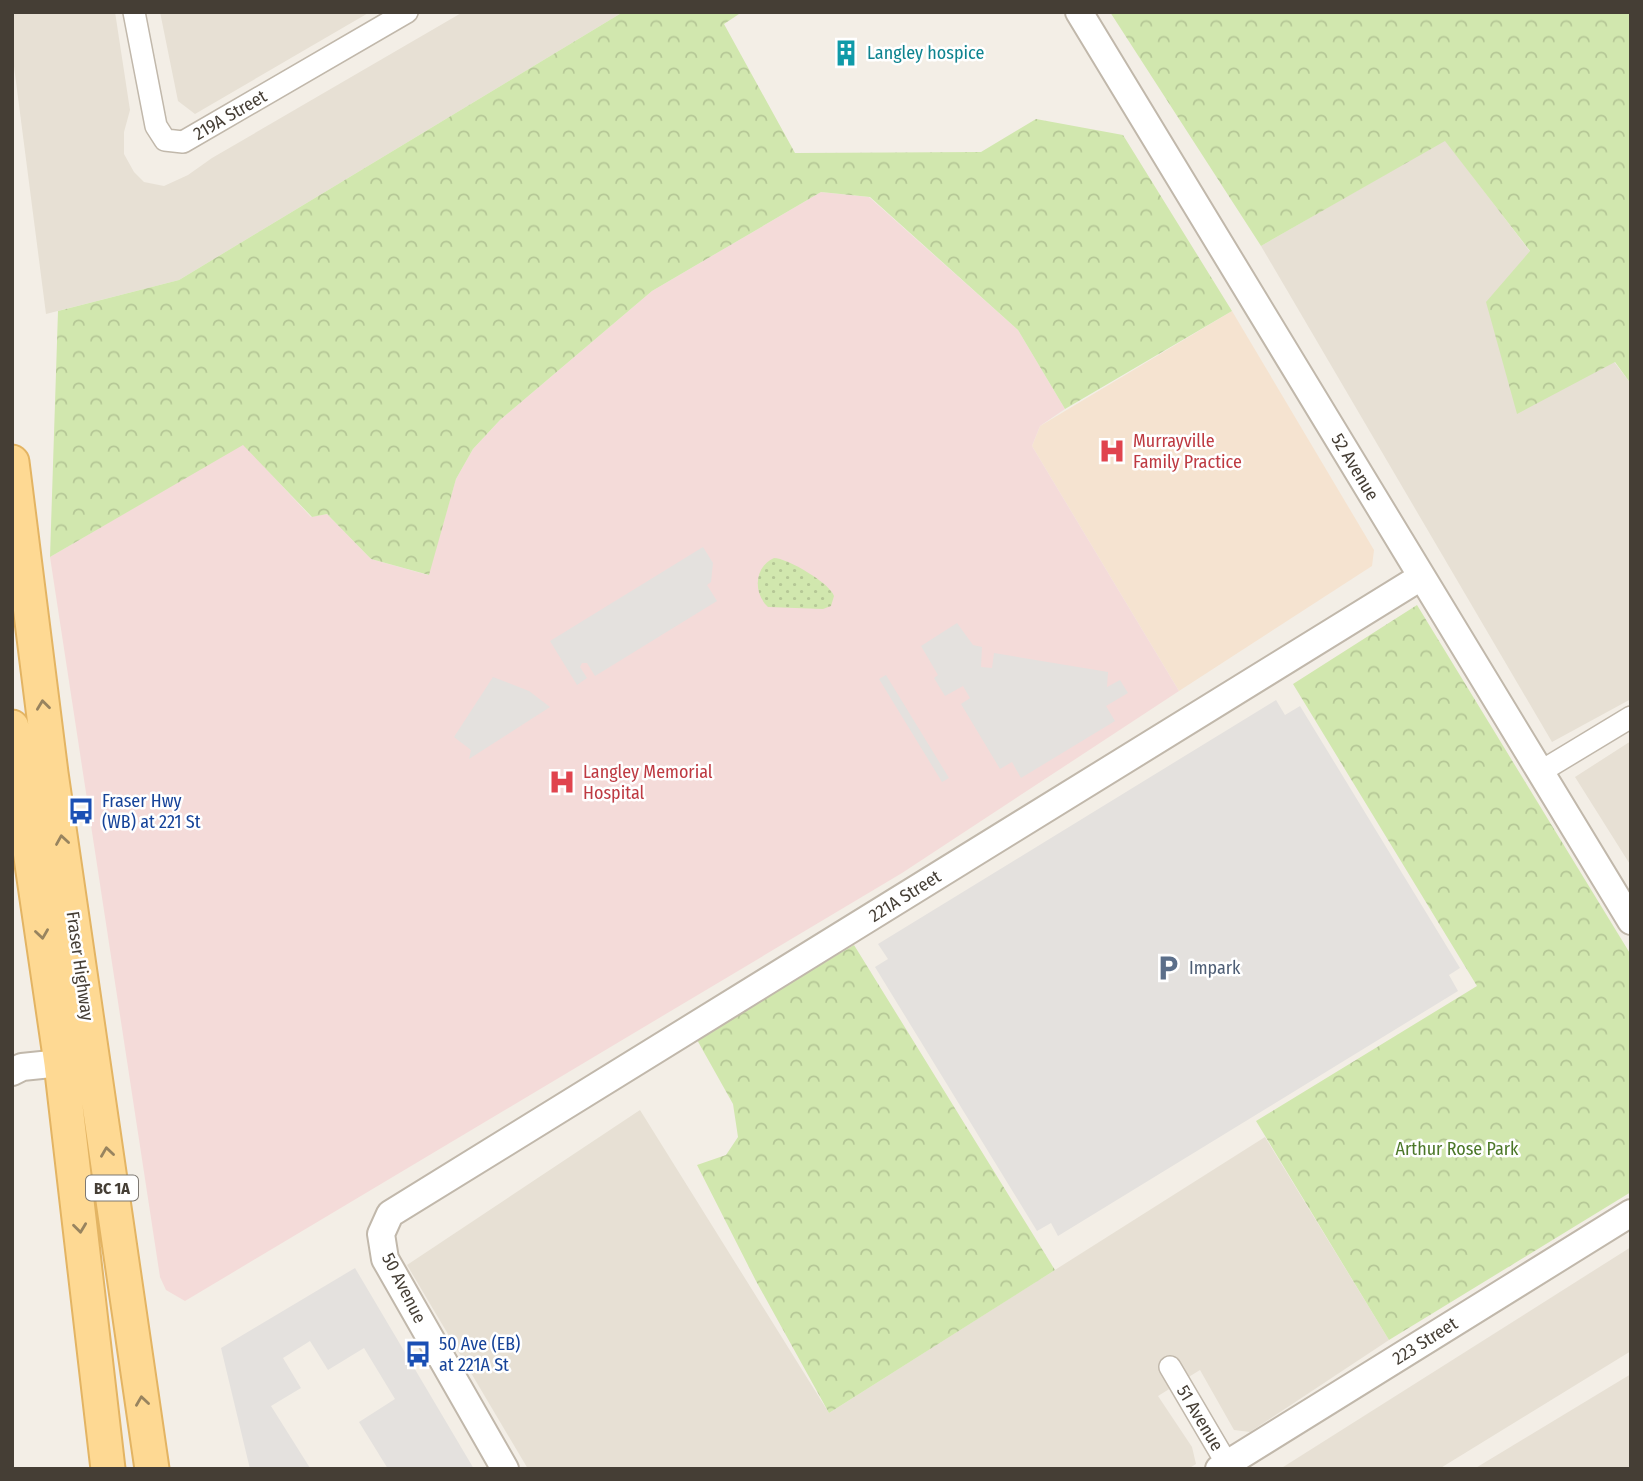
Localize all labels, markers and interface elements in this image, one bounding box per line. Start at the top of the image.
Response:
building icon: Langley hospice [831,38,861,68]
place label: Langley hospice [867,42,984,64]
street label: 219A Street [189,85,271,145]
street label: 52 Avenue [1326,429,1384,505]
place label: Murrayville Family Practice [1133,430,1242,473]
hospital icon: Murrayville Family Practice [1097,436,1127,466]
one-way arrow [35,699,50,711]
place label: Langley Memorial Hospital [583,761,713,804]
hospital icon: Langley Memorial Hospital [547,767,577,797]
place label: Fraser Hwy (WB) at 221 St [102,790,201,833]
bus stop icon: Fraser Hwy (WB) at 221 St [66,796,96,826]
one-way arrow [54,834,69,846]
street label: 221A Street [865,865,945,927]
street label: Fraser Highway [61,910,99,1022]
one-way arrow [34,928,49,940]
parking icon: Impark [1153,953,1183,983]
place label: Impark [1189,957,1241,979]
park label: Arthur Rose Park [1396,1138,1519,1160]
one-way arrow [99,1146,114,1158]
road number: BC 1A [86,1176,138,1200]
one-way arrow [72,1222,87,1234]
street label: 50 Avenue [377,1249,431,1327]
street label: 223 Street [1388,1312,1462,1370]
place label: 50 Ave (EB) at 221A St [439,1333,520,1376]
bus stop icon: 50 Ave (EB) at 221A St [403,1339,433,1369]
street label: 51 Avenue [1172,1381,1228,1455]
one-way arrow [135,1395,150,1407]

